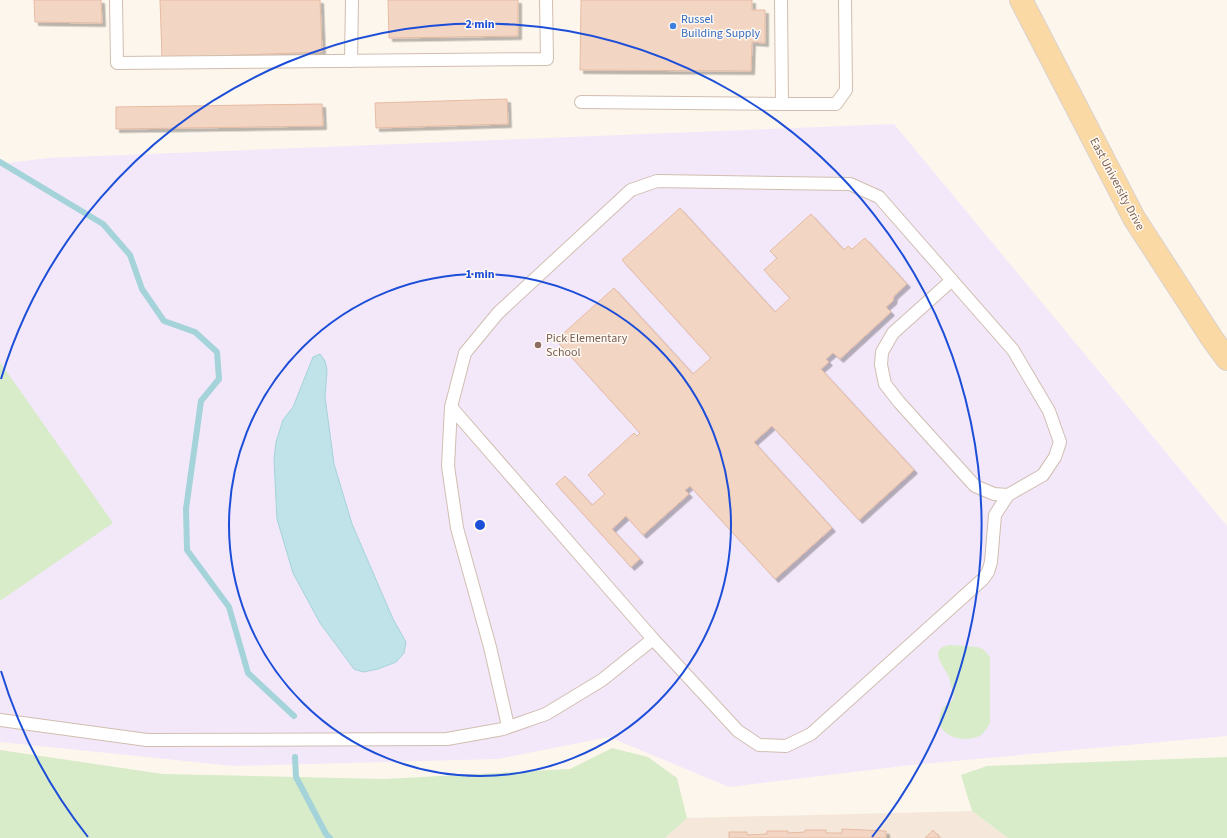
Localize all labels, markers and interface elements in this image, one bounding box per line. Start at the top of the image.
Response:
place label: Russel Building Supply [681,11,761,42]
text: 2 min [465,16,495,33]
marker: Russel Building Supply [668,21,678,31]
street label: East University Drive [1085,135,1149,233]
text: 1 min [465,266,495,283]
place label: Pick Elementary School [546,330,628,361]
marker: Pick Elementary School [533,340,543,350]
centre of rings [473,518,487,532]

